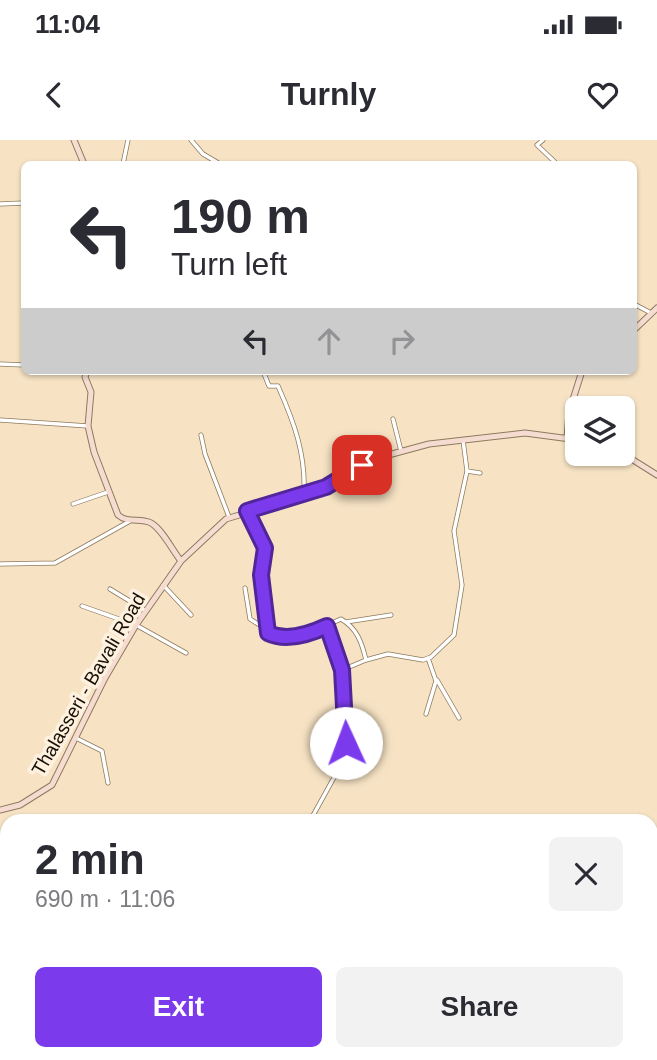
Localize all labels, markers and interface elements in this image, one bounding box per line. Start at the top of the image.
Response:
text: 11:04 [35,9,100,39]
icon: back [35,76,73,114]
text: Turnly [281,76,376,112]
icon: heart [584,76,622,114]
icon: left [56,189,147,280]
text: 190 m [171,189,310,243]
text: Turn left [171,246,287,282]
icon: left [237,322,275,360]
icon: ahead [310,322,348,360]
icon: right [383,322,421,360]
map controls [565,396,635,466]
button: layers [565,396,635,466]
pin [332,435,392,495]
icon: arrive [343,446,381,484]
street label: Thalasseri - Bavali Road [28,589,149,779]
position arrow [309,706,383,780]
text: 2 min [35,836,145,883]
button: close [549,837,623,911]
text: 690 m · 11:06 [35,886,175,912]
button: Exit [35,967,322,1047]
button: Share [336,967,623,1047]

